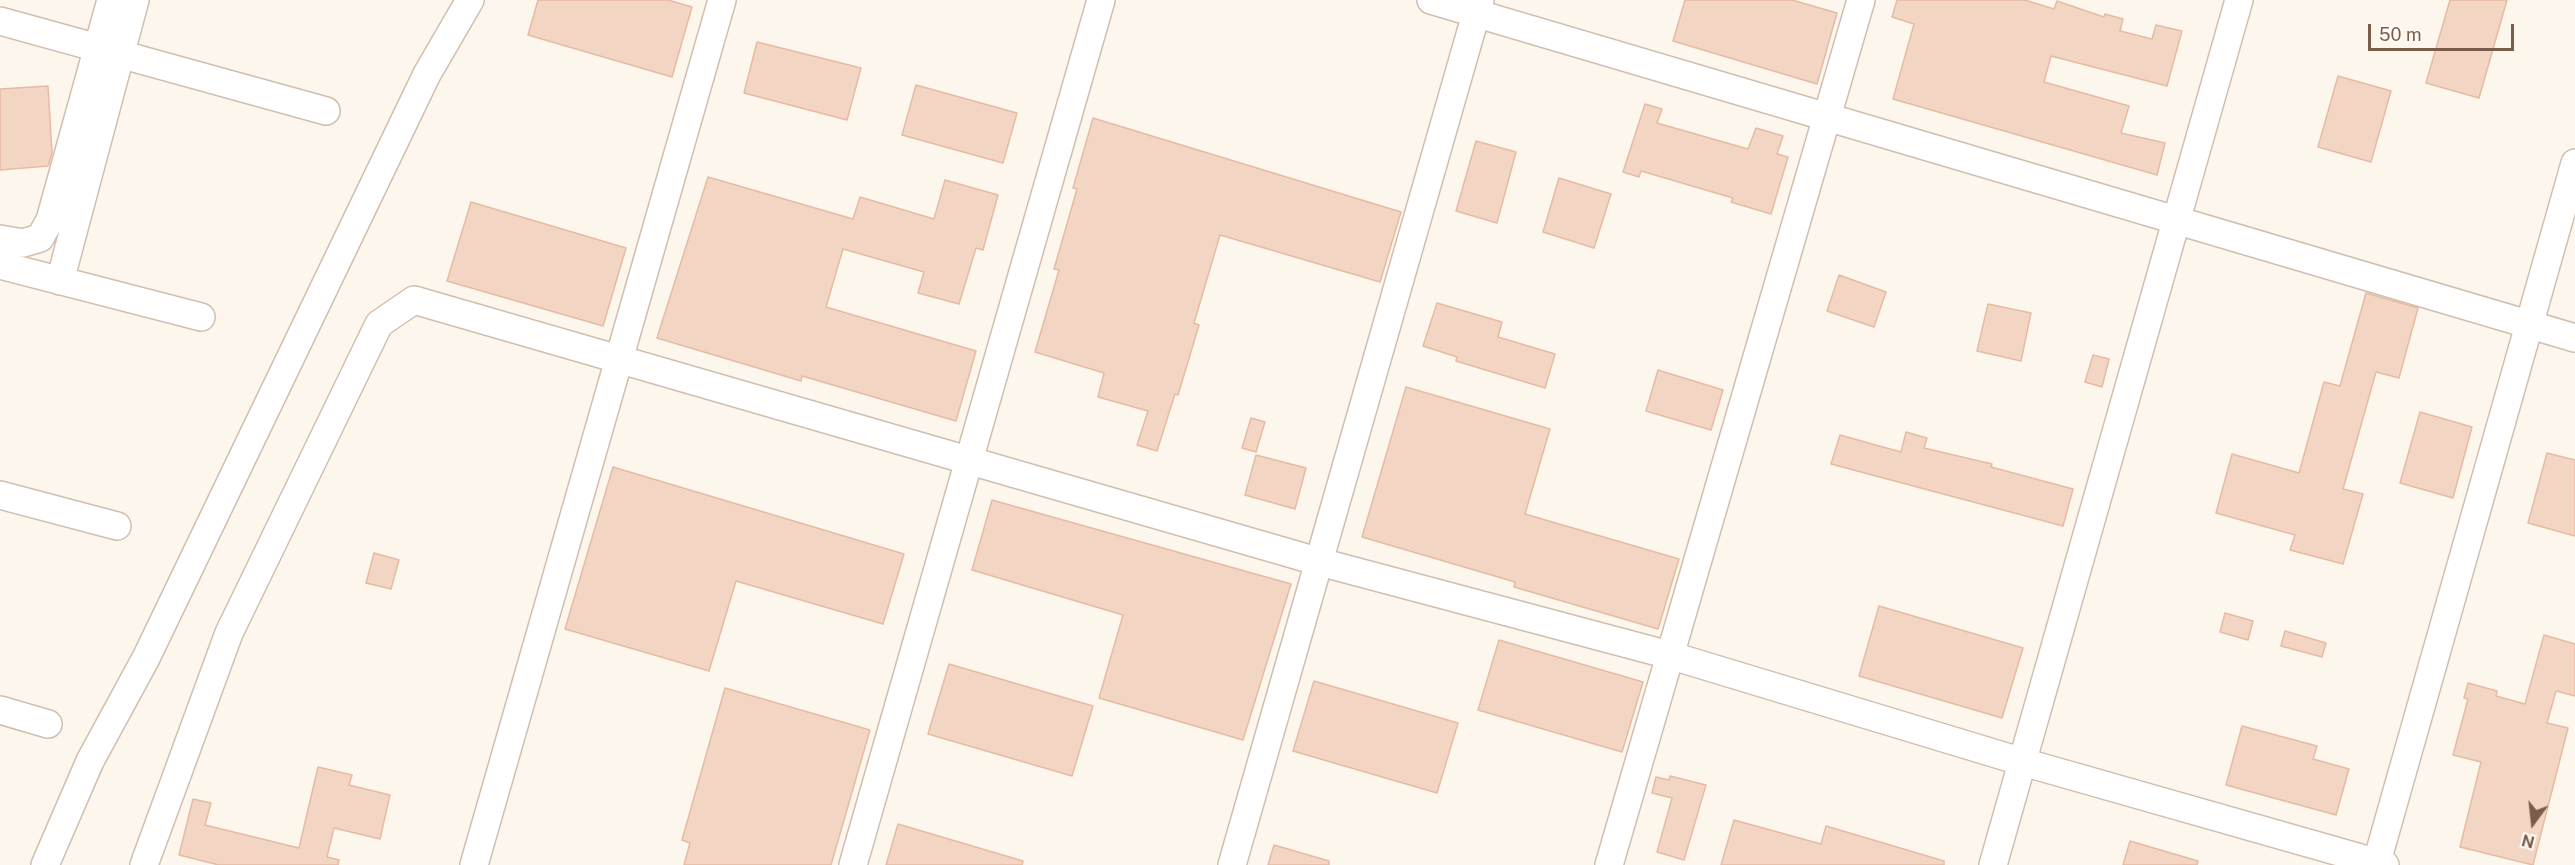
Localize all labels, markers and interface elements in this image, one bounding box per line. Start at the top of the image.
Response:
scale bar [2371,12,2516,50]
text: 50 m [2379,24,2422,45]
north arrow [2503,793,2563,853]
text: N [2520,830,2537,852]

